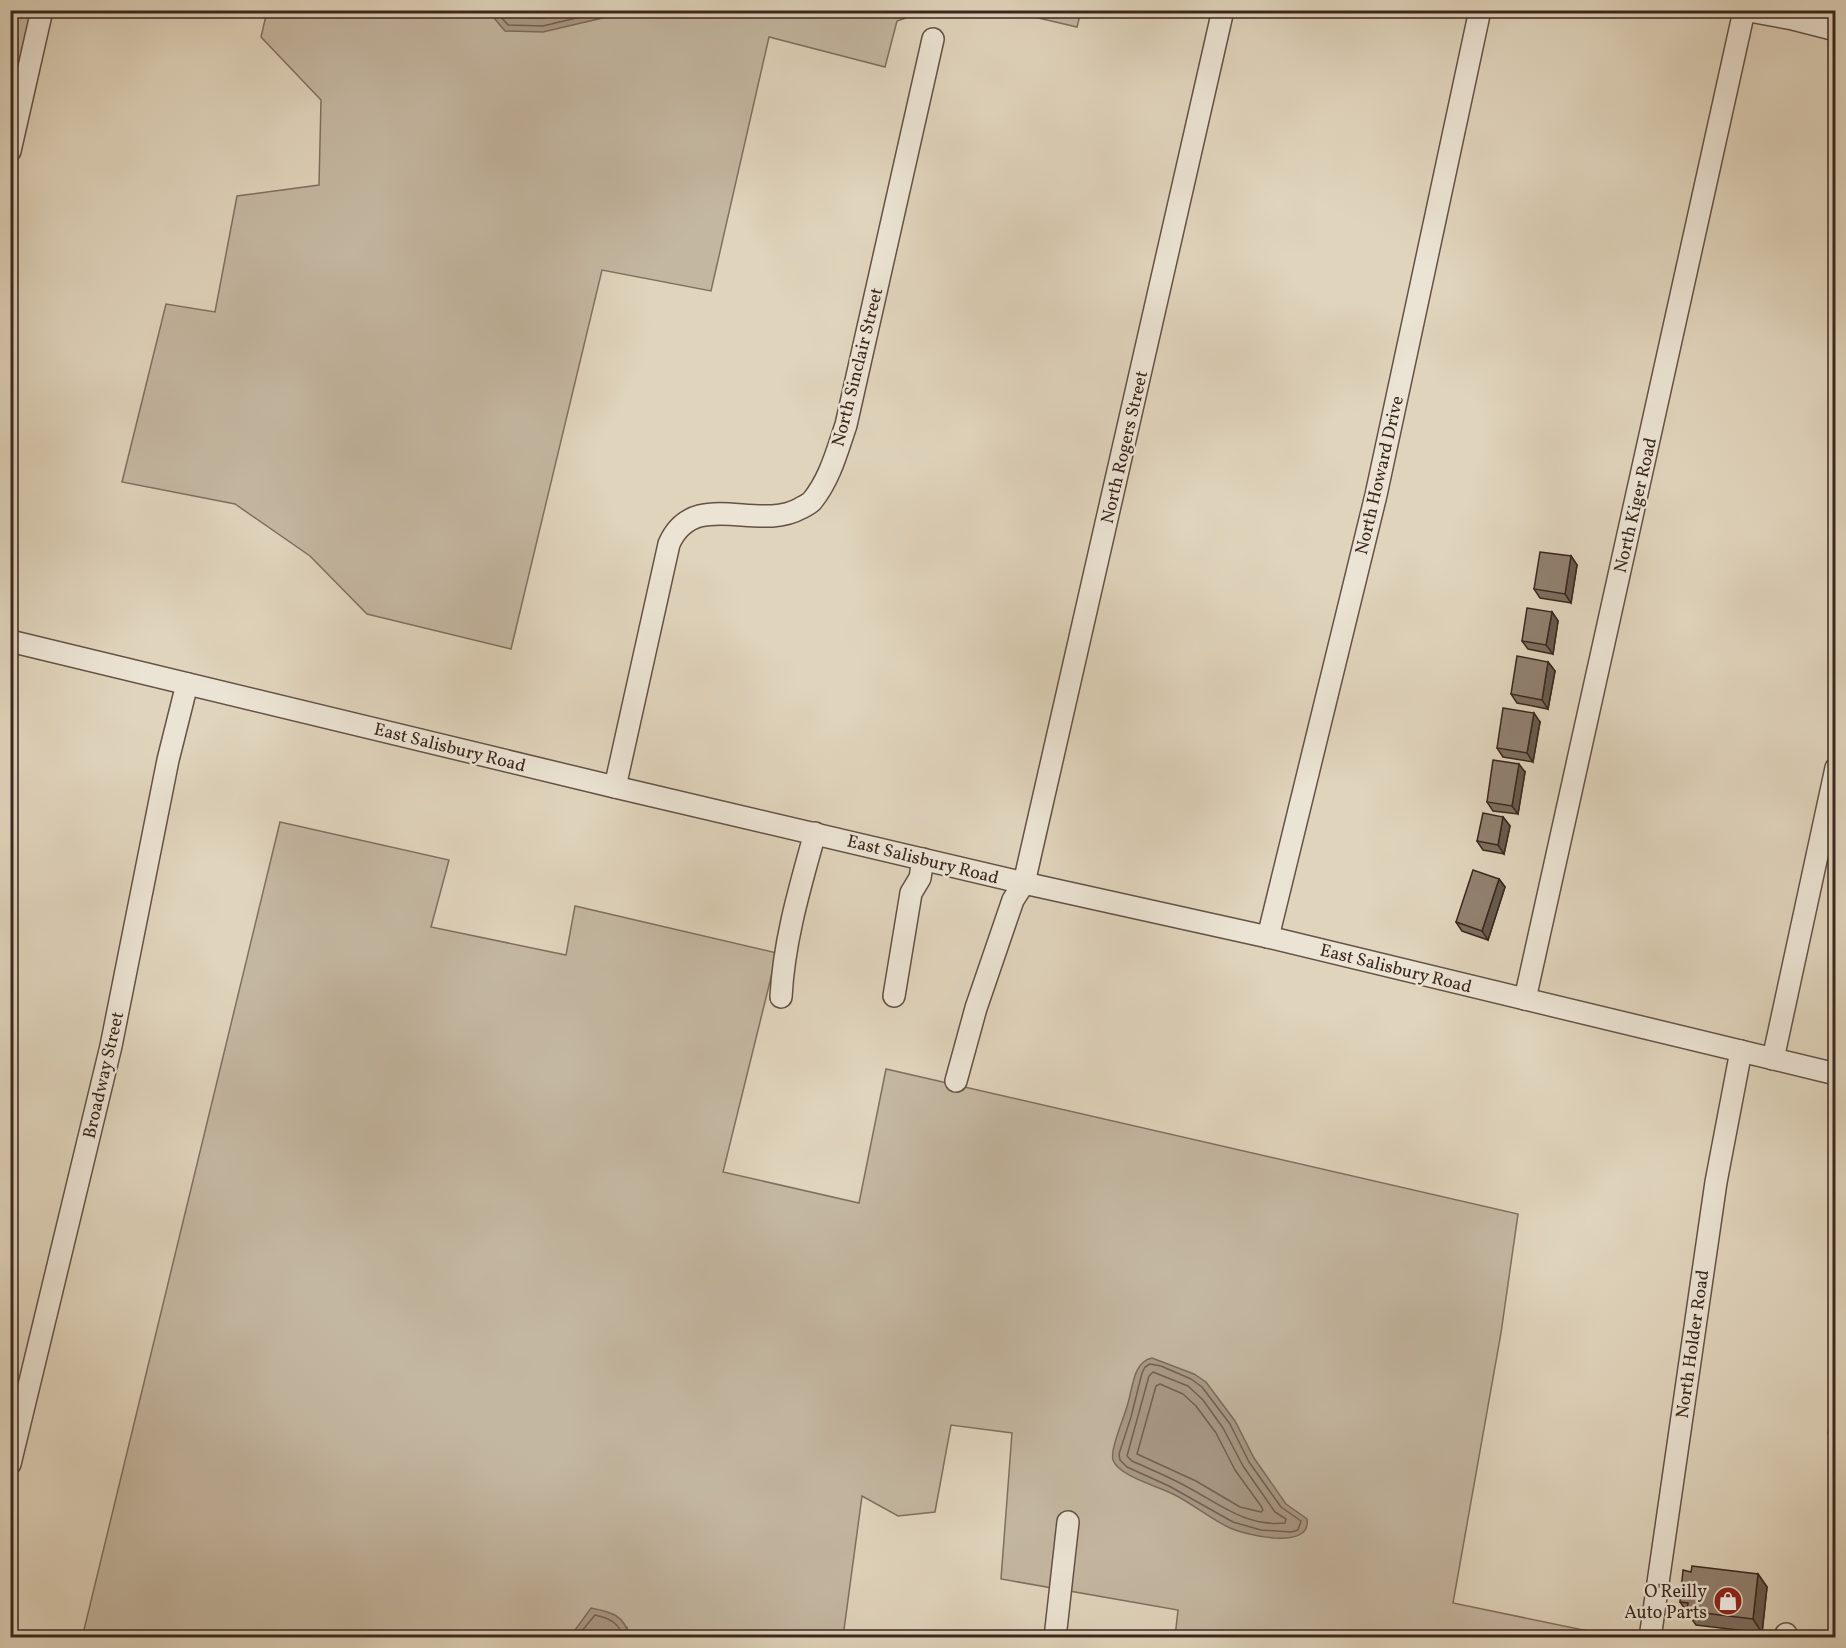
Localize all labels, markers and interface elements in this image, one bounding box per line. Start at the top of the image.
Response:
street label: North Sinclair Street [827,285,890,449]
street label: North Rogers Street [1096,368,1155,526]
street label: North Howard Drive [1350,393,1411,557]
street label: North Kiger Road [1609,435,1664,576]
street label: East Salisbury Road [371,717,528,779]
street label: East Salisbury Road [844,829,1001,891]
street label: East Salisbury Road [1317,938,1474,1000]
street label: Broadway Street [78,1009,131,1141]
street label: North Holder Road [1671,1268,1716,1420]
place label: O'Reilly Auto Parts [1624,1580,1707,1626]
shop icon: O'Reilly Auto Parts [1712,1585,1744,1617]

